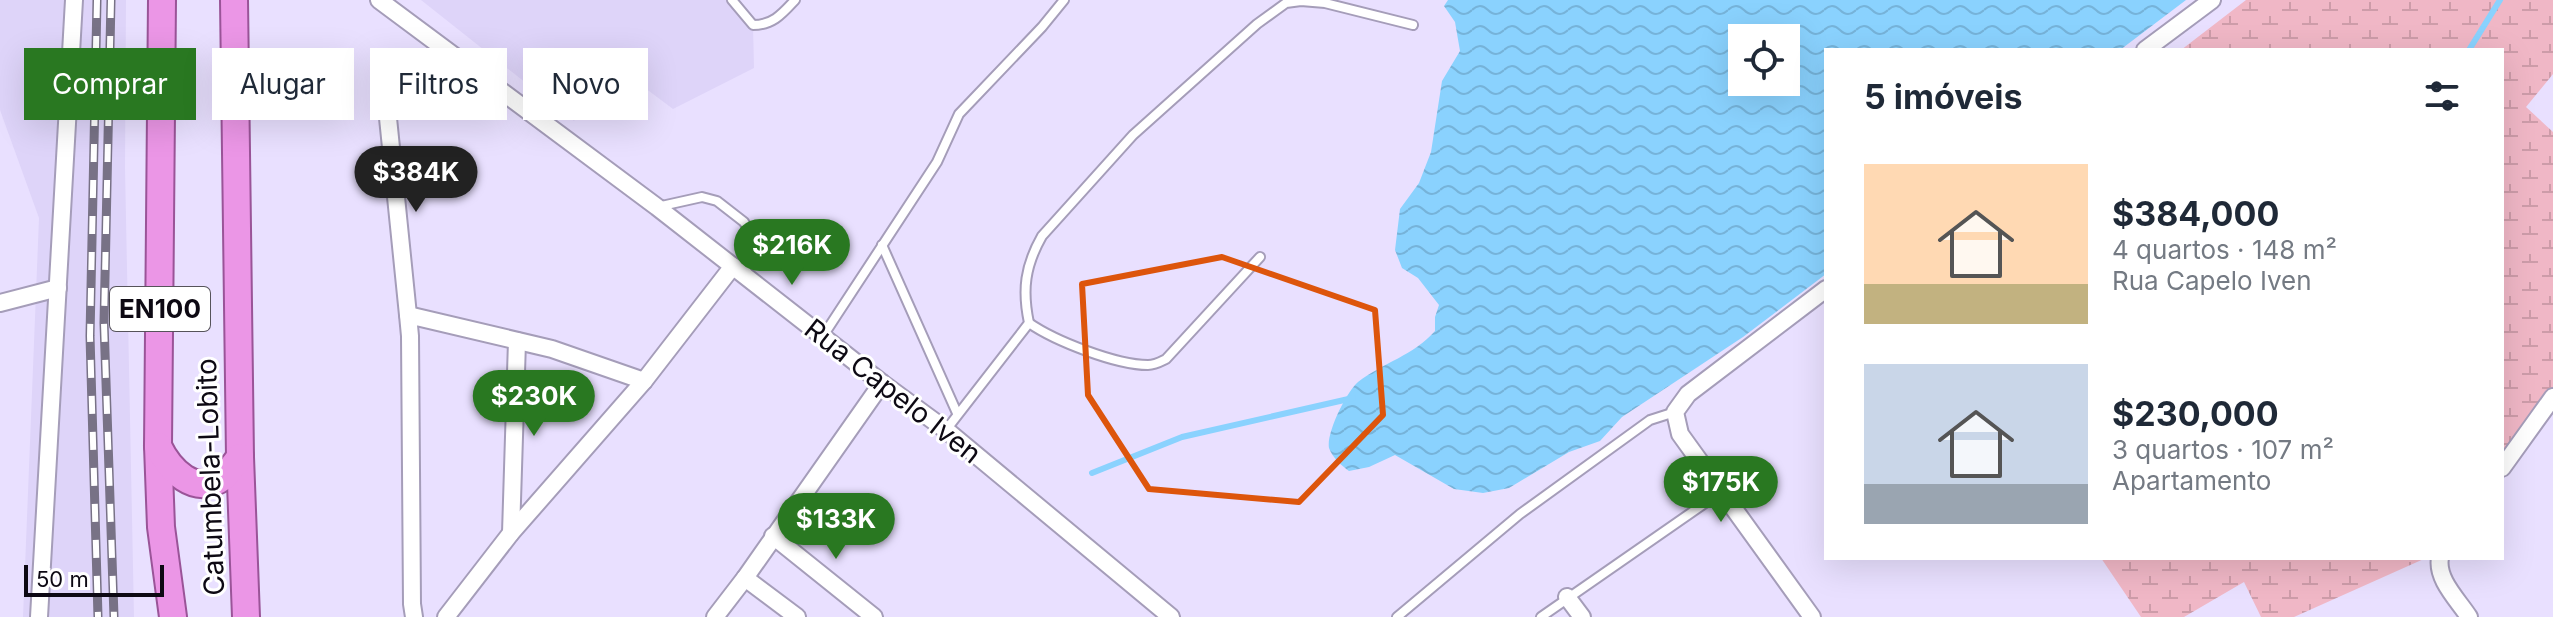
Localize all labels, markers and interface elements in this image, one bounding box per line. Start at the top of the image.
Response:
map controls [1728,24,1800,96]
button: locate [1728,24,1800,96]
chip: Comprar [24,48,196,120]
chip: Alugar [212,48,354,120]
chip: Filtros [370,48,507,120]
chip: Novo [523,48,648,120]
icon: filters [2420,74,2464,118]
text: 5 imóveis [1864,76,2023,117]
pin: $384K [360,146,472,214]
text: $384K [372,156,460,187]
text: $384,000 [2112,193,2279,234]
icon: home [1928,196,2024,292]
pin: $216K [736,219,848,287]
text: $216K [752,229,832,260]
text: 4 quartos · 148 m² [2112,234,2337,265]
text: Rua Capelo Iven [2112,265,2312,296]
road number: EN100 [110,287,210,331]
street label: Rua Capelo Iven [798,311,988,471]
street label: Catumbela-Lobito [189,358,231,596]
pin: $230K [478,370,590,438]
text: $230K [491,380,577,411]
text: $230,000 [2112,393,2279,434]
icon: home [1928,396,2024,492]
text: 3 quartos · 107 m² [2112,434,2334,465]
pin: $175K [1665,456,1777,524]
text: Apartamento [2112,465,2271,496]
text: $175K [1682,466,1760,497]
pin: $133K [780,493,892,561]
text: $133K [796,503,876,534]
scale bar [24,561,164,597]
text: 50 m [36,566,89,592]

